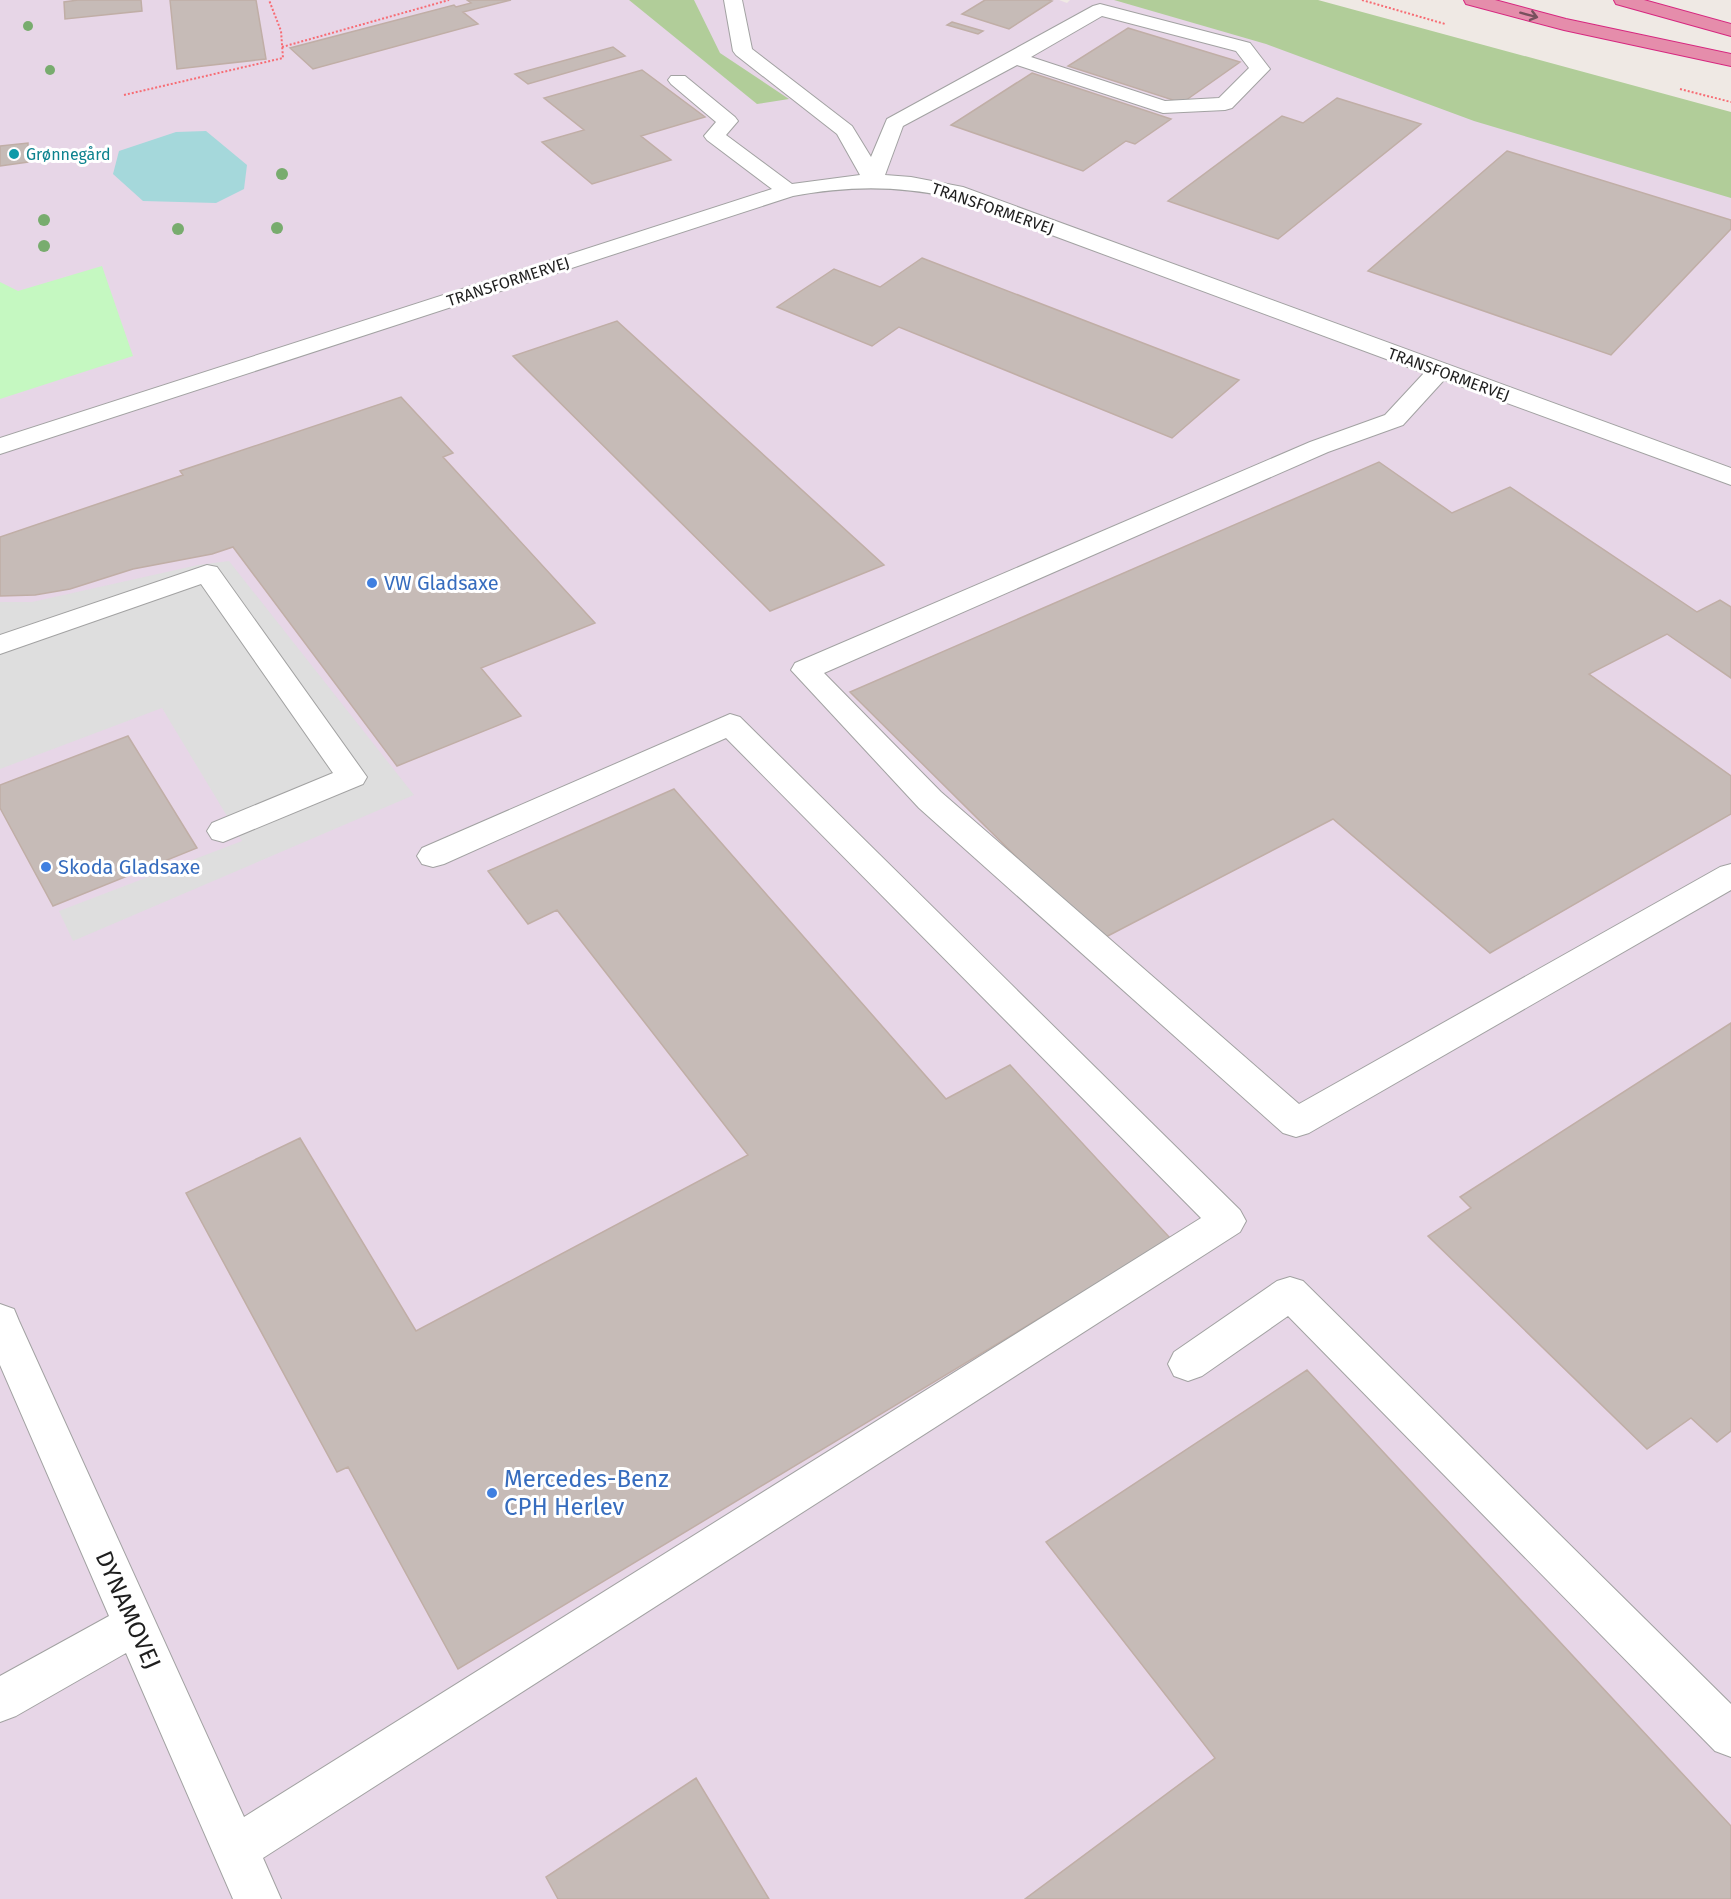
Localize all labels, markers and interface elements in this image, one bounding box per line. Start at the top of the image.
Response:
one-way arrow [1519,10,1538,21]
place label: Grønnegård [26,145,111,164]
marker: Grønnegård [7,147,21,161]
street label: TRANSFORMERVEJ [929,179,1056,238]
street label: TRANSFORMERVEJ [444,253,572,310]
street label: TRANSFORMERVEJ [1385,344,1512,405]
place label: VW Gladsaxe [384,571,499,595]
marker: VW Gladsaxe [365,576,379,590]
place label: Skoda Gladsaxe [58,855,200,879]
marker: Skoda Gladsaxe [39,860,53,874]
place label: Mercedes-Benz CPH Herlev [504,1465,669,1521]
marker: Mercedes-Benz CPH Herlev [485,1486,499,1500]
street label: DYNAMOVEJ [90,1547,166,1673]

